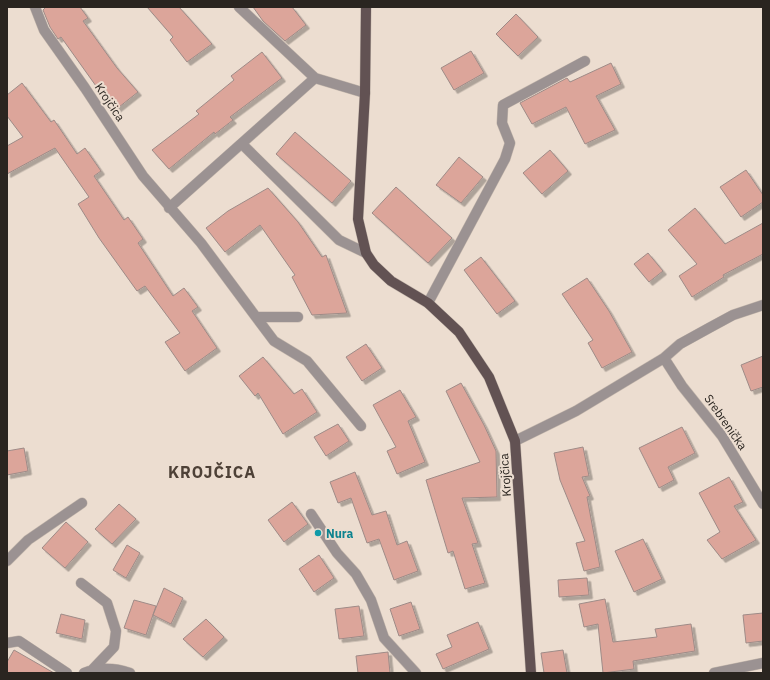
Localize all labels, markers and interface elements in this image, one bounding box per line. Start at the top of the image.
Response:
street label: Krojčica [92,80,129,125]
street label: Srebrenička [701,391,751,453]
street label: Krojčica [496,452,514,497]
district label: KROJČICA [168,461,256,482]
place label: Nura [326,526,354,541]
marker: Nura [313,528,323,538]

